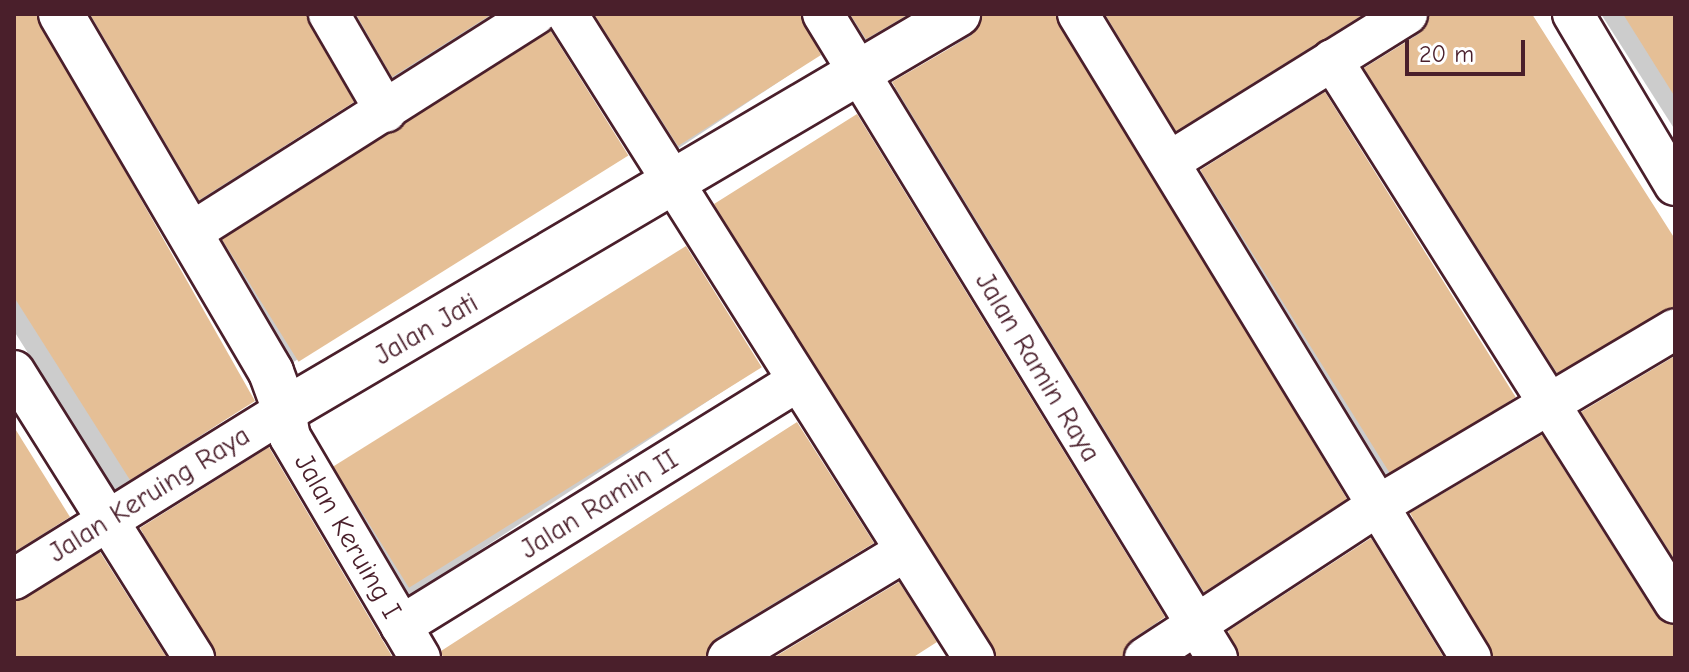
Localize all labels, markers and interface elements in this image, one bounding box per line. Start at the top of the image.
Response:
scale bar [1409,24,1529,74]
text: 20 m [1419,40,1474,68]
street label: Jalan Ramin Raya [968,266,1108,468]
street label: Jalan Jati [368,286,484,372]
street label: Jalan Keruing Raya [42,419,256,569]
street label: Jalan Ramin II [514,442,684,566]
street label: Jalan Keruing I [287,448,409,624]

